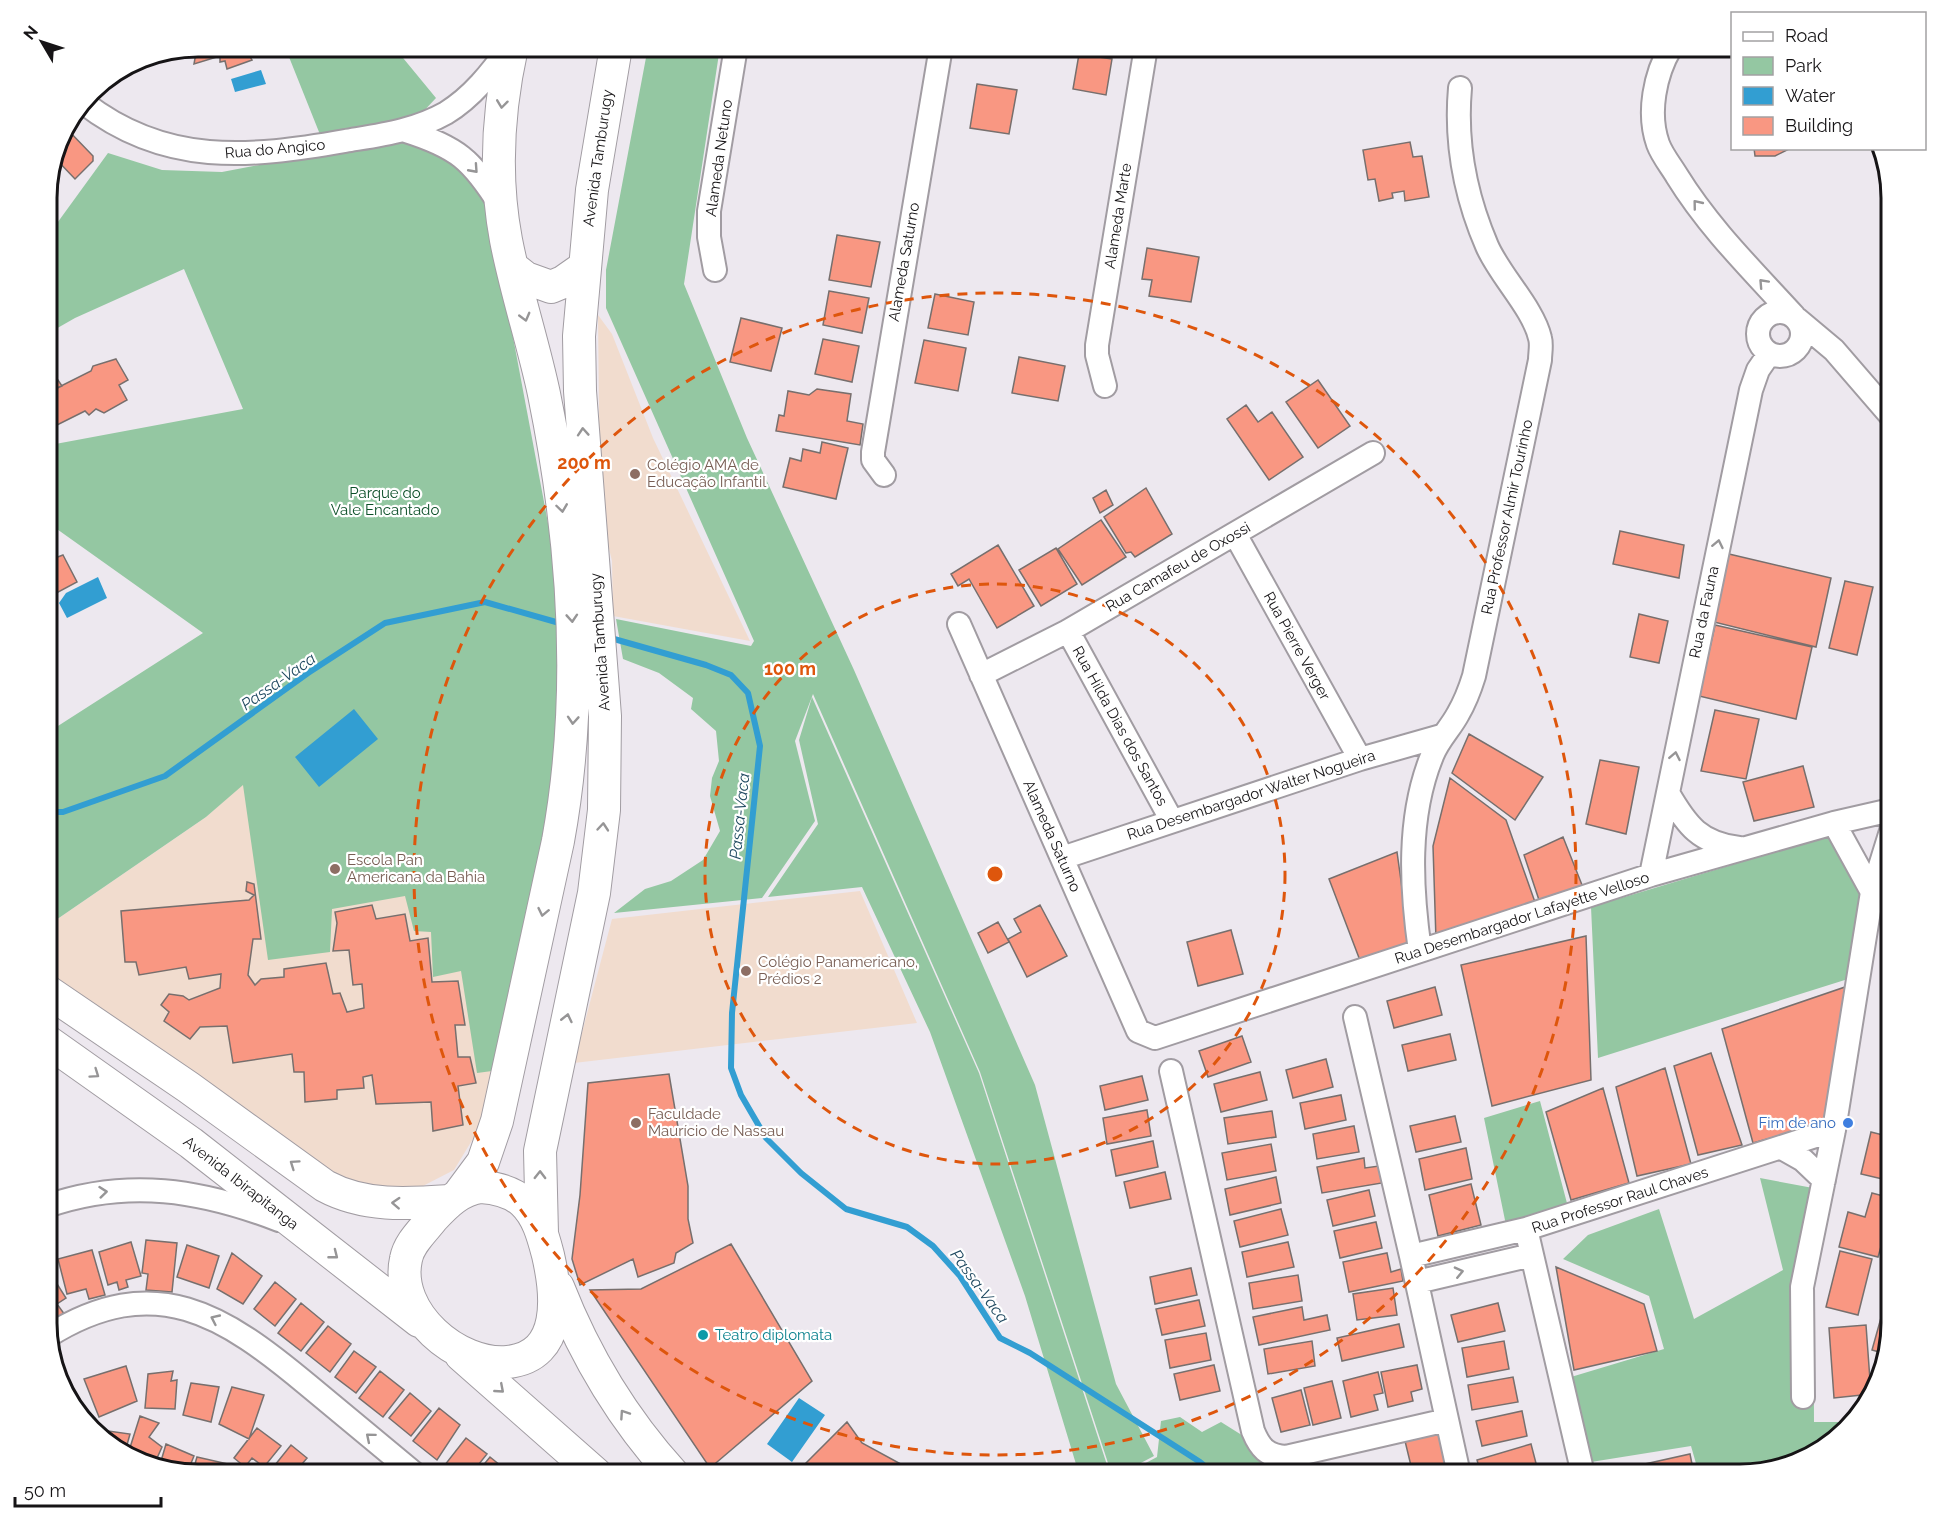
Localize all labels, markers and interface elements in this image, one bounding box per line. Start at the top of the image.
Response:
north arrow [12,12,72,72]
legend [1731,12,1926,150]
text: N [20,22,42,44]
text: Road [1785,25,1828,46]
text: Park [1785,55,1822,76]
text: Water [1785,85,1836,106]
street label: Avenida Tamburugy [579,88,617,228]
street label: Alameda Netuno [702,98,736,218]
one-way arrow [496,99,509,109]
text: Building [1785,115,1853,136]
street label: Rua do Angico [224,136,326,162]
one-way arrow [467,162,478,172]
street label: Alameda Marte [1101,162,1135,270]
one-way arrow [1693,200,1704,211]
street label: Alameda Saturno [885,201,923,323]
one-way arrow [1760,279,1771,290]
one-way arrow [518,311,530,322]
street label: Rua Professor Almir Tourinho [1478,418,1536,616]
one-way arrow [577,427,590,436]
text: 200 m [557,452,611,473]
place label: Colégio AMA de Educação Infantil [647,456,767,491]
marker: Colégio AMA de Educação Infantil [628,467,642,481]
park label: Parque do Vale Encantado [331,484,439,519]
one-way arrow [555,504,567,513]
street label: Rua Camafeu de Oxossi [1102,518,1254,616]
one-way arrow [1710,539,1723,549]
street label: Rua da Fauna [1685,564,1723,660]
street label: Avenida Tamburugy [586,572,614,712]
street label: Rua Pierre Verger [1260,589,1335,704]
one-way arrow [565,613,578,622]
street label: Rua Hilda Dias dos Santos [1069,643,1171,809]
water label: Passa-Vaca [237,649,320,714]
text: 100 m [764,658,816,679]
one-way arrow [567,715,580,724]
street label: Rua Desembargador Walter Nogueira [1125,746,1377,844]
one-way arrow [1668,751,1681,761]
water label: Passa-Vaca [726,772,754,860]
street label: Alameda Saturno [1019,777,1085,895]
one-way arrow [596,822,609,831]
place label: Escola Pan Americana da Bahia [347,851,485,886]
marker: Escola Pan Americana da Bahia [328,862,342,876]
centre of rings [985,864,1005,884]
street label: Rua Desembargador Lafayette Velloso [1393,868,1652,968]
one-way arrow [537,907,550,917]
place label: Colégio Panamericano, Prédios 2 [758,953,918,988]
marker: Colégio Panamericano, Prédios 2 [739,964,753,978]
one-way arrow [560,1013,573,1023]
one-way arrow [89,1067,100,1078]
place label: Faculdade Maurício de Nassau [648,1105,784,1140]
place label: Fim de ano [1758,1114,1836,1132]
marker: Faculdade Maurício de Nassau [629,1116,643,1130]
marker: Fim de ano [1841,1116,1855,1130]
street label: Avenida Ibirapitanga [180,1132,302,1234]
one-way arrow [289,1160,300,1171]
street label: Rua Professor Raul Chaves [1530,1163,1710,1237]
one-way arrow [533,1171,546,1180]
one-way arrow [99,1186,108,1199]
one-way arrow [392,1197,401,1210]
water label: Passa-Vaca [946,1246,1013,1327]
one-way arrow [327,1248,338,1259]
one-way arrow [1454,1266,1464,1279]
one-way arrow [211,1314,222,1326]
place label: Teatro diplomata [715,1326,832,1344]
marker: Teatro diplomata [696,1328,710,1342]
one-way arrow [493,1382,504,1393]
one-way arrow [620,1410,632,1420]
one-way arrow [366,1433,377,1444]
scale bar [15,1470,160,1508]
text: 50 m [24,1480,66,1501]

